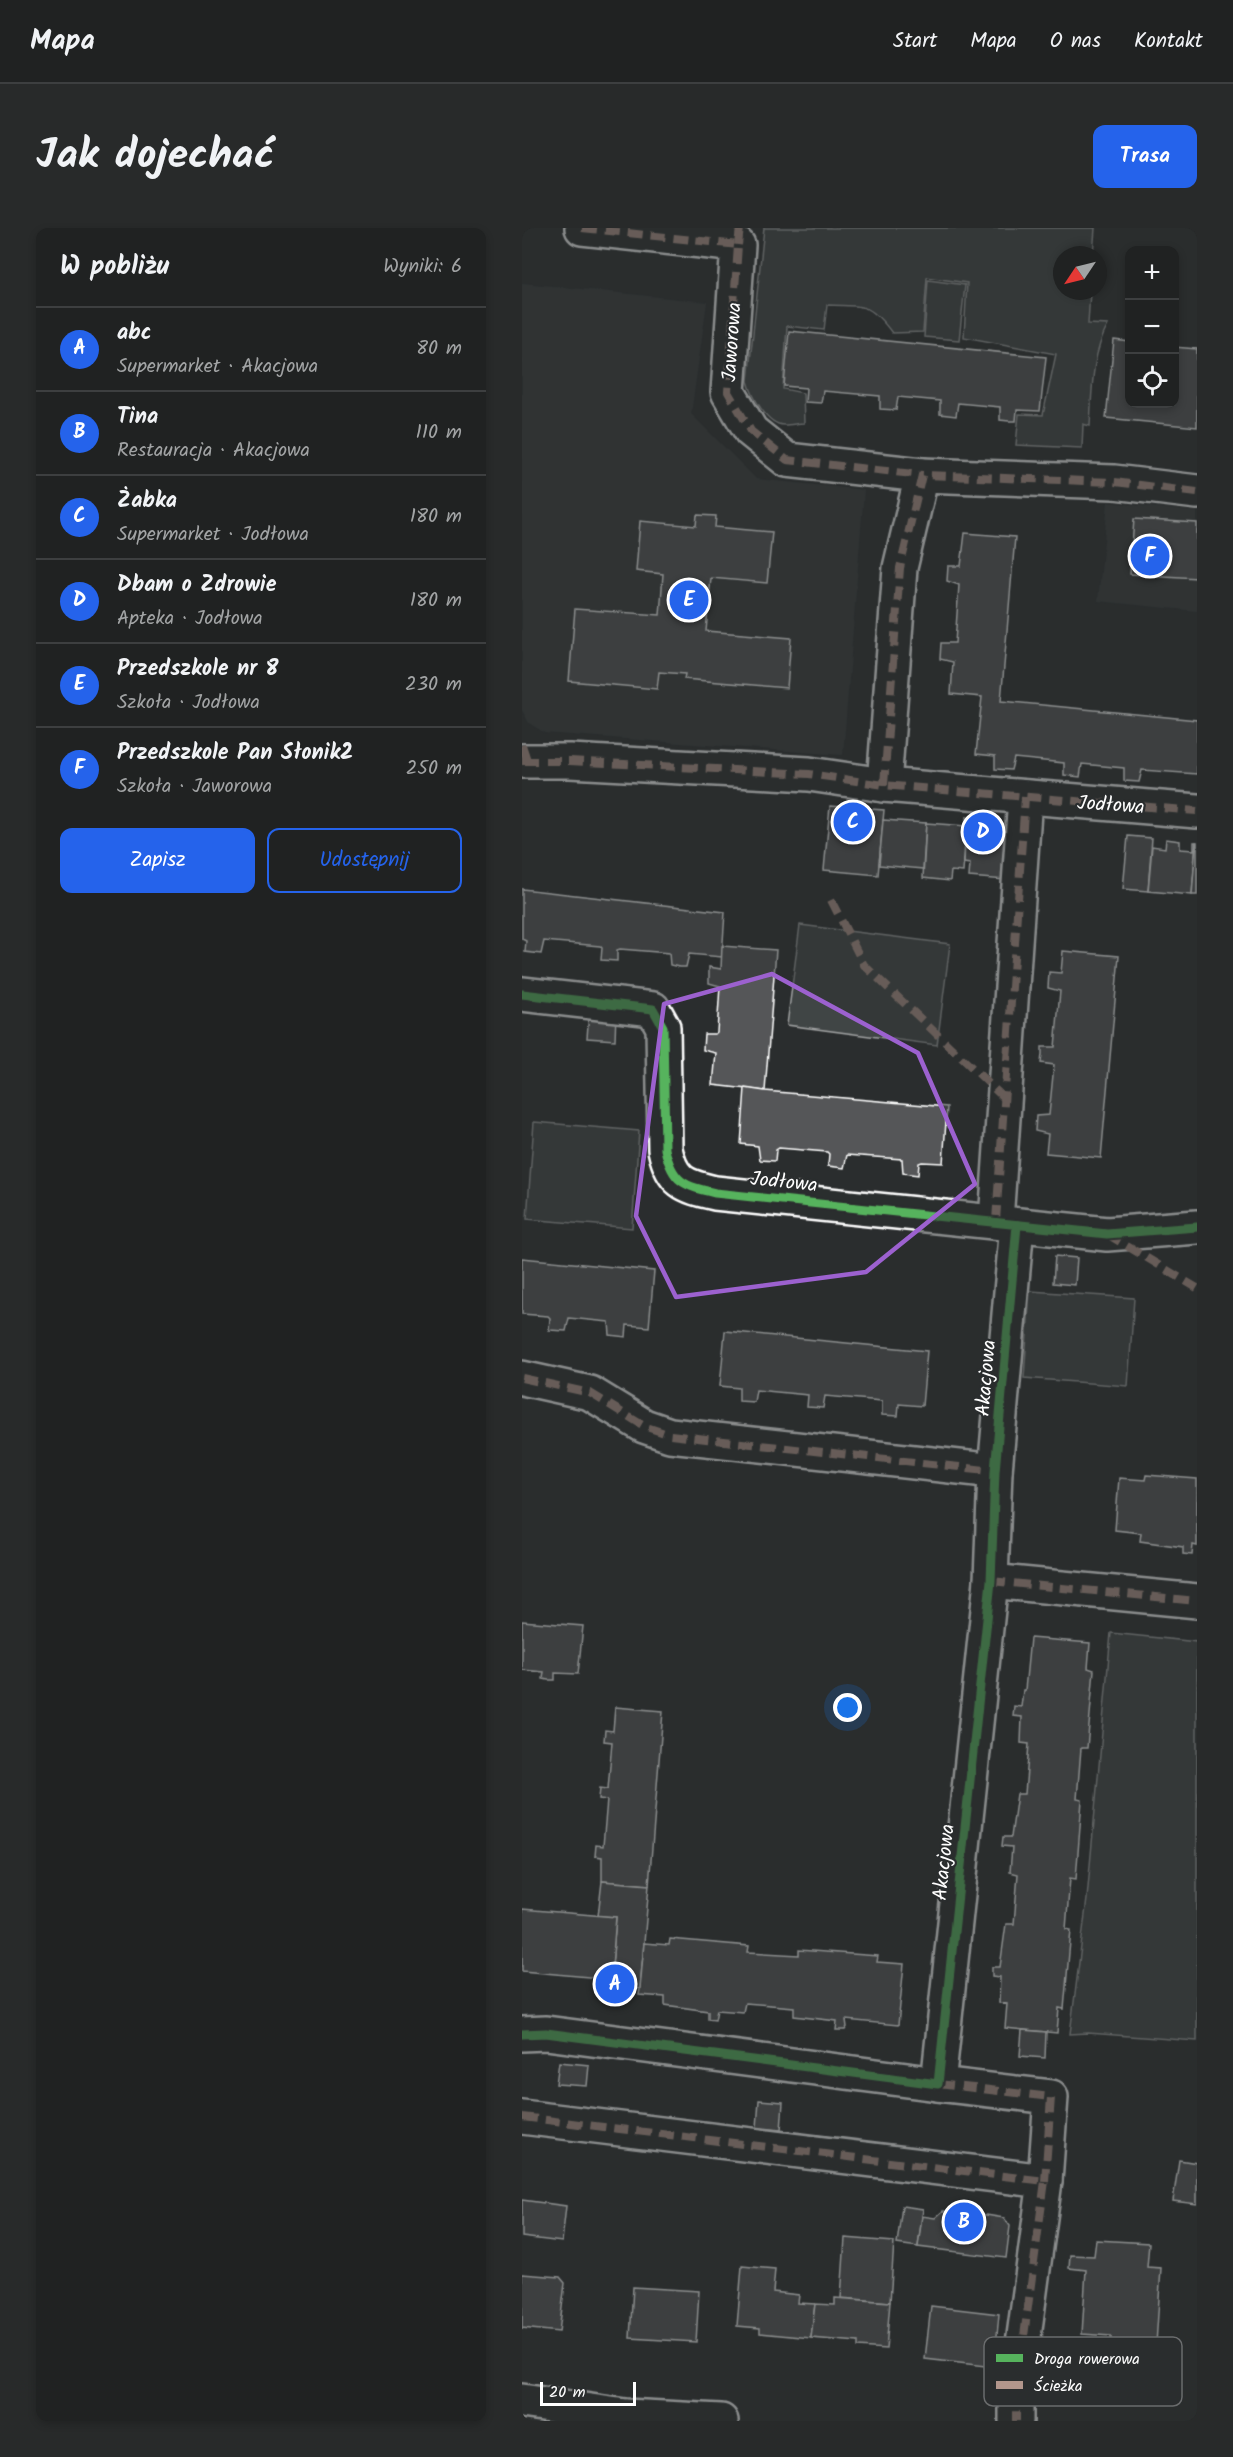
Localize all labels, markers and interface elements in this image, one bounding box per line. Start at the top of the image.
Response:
text: Mapa [30,19,95,64]
text: Start [893,25,937,58]
text: Mapa [970,25,1017,58]
text: O nas [1050,25,1101,58]
text: Kontakt [1134,25,1203,58]
text: Jak dojechać [36,123,274,190]
button: Trasa [1093,125,1197,188]
text: W pobliżu [60,246,169,288]
north arrow [1053,246,1107,300]
map controls [1125,246,1179,408]
button: + [1125,246,1179,300]
text: Wyniki: 6 [383,251,462,283]
button: − [1125,300,1179,354]
street label: Jaworowa [714,301,752,383]
text: abc [117,316,151,351]
text: A [73,333,86,365]
text: 80 m [416,333,462,365]
text: Supermarket · Akacjowa [117,351,318,383]
button: locate [1125,354,1179,408]
text: Tina [117,400,158,435]
text: B [73,417,86,449]
text: 110 m [416,417,462,449]
text: Restauracja · Akacjowa [117,435,310,467]
text: Żabka [117,484,177,519]
text: C [73,501,86,533]
text: 180 m [410,501,462,533]
text: Supermarket · Jodłowa [117,519,309,551]
pin: F [1130,534,1170,578]
text: Dbam o Zdrowie [117,568,276,603]
pin: E [670,578,708,622]
text: D [73,585,86,617]
text: 180 m [410,585,462,617]
text: Apteka · Jodłowa [117,603,263,635]
text: Przedszkole nr 8 [117,652,279,687]
text: E [74,669,85,701]
text: 230 m [405,669,462,701]
text: Szkoła · Jodłowa [117,687,260,719]
text: Przedszkole Pan Słonik2 [117,736,353,771]
text: F [74,753,85,785]
text: 250 m [406,753,462,785]
text: Szkoła · Jaworowa [117,771,272,803]
street label: Jodłowa [1076,788,1146,824]
pin: C [834,800,872,844]
pin: D [964,810,1002,854]
button: Zapisz [60,828,255,893]
button: Udostępnij [267,828,462,893]
street label: Jodłowa [749,1164,819,1202]
street label: Akacjowa [968,1339,1006,1418]
your location [833,1693,862,1722]
street label: Akacjowa [925,1822,965,1902]
pin: A [596,1962,634,2006]
pin: B [944,2200,984,2244]
legend [984,2337,1182,2406]
text: Droga rowerowa [1034,2347,1140,2372]
text: Ścieżka [1034,2374,1082,2399]
scale bar [540,2379,636,2406]
text: 20 m [549,2380,585,2405]

